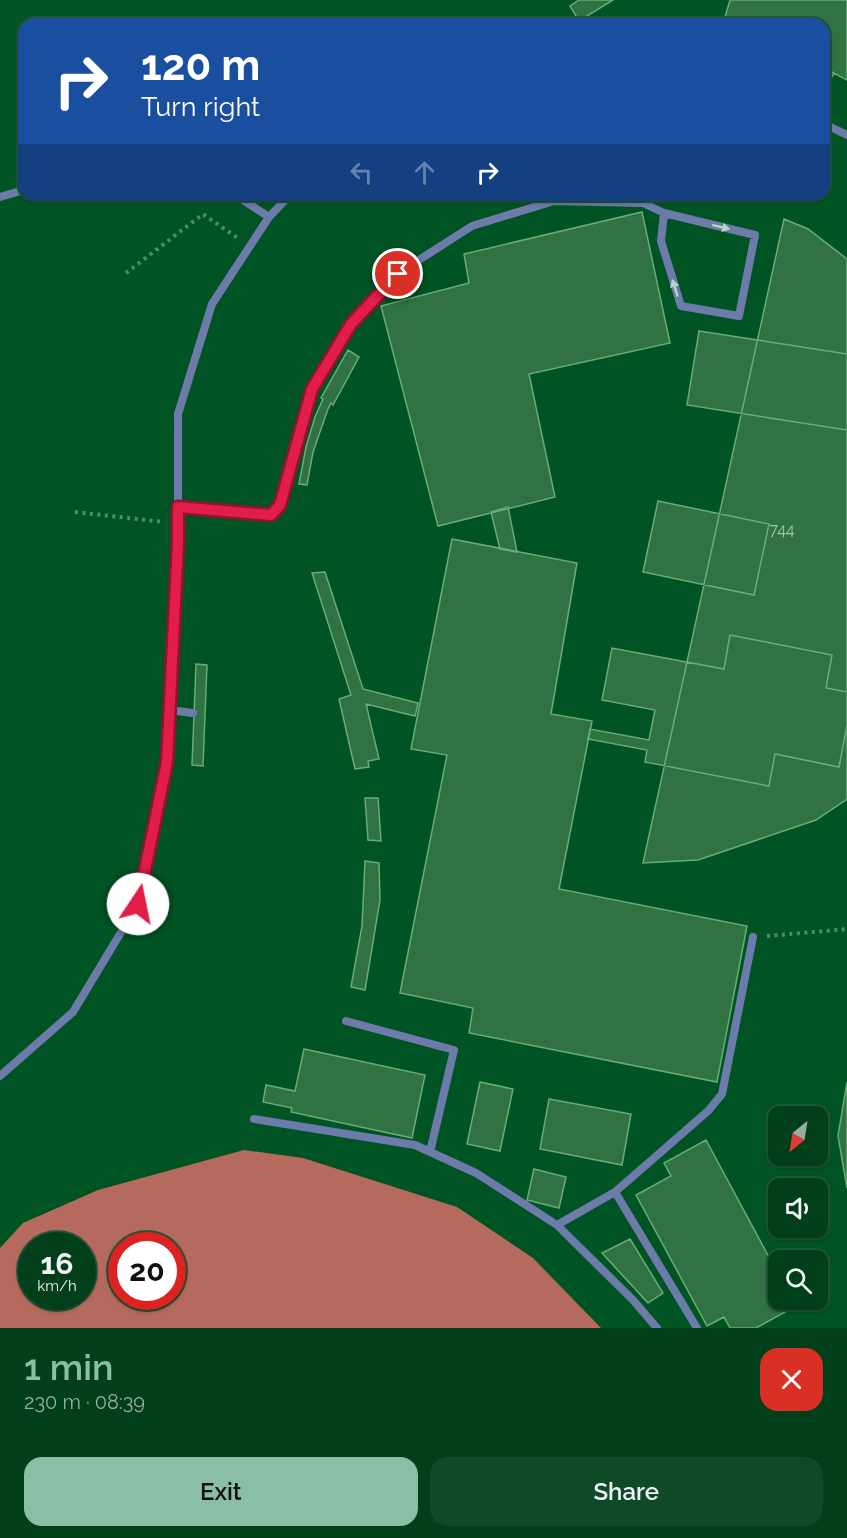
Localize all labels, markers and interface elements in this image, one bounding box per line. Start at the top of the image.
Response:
text: 120 m [141,41,260,90]
icon: right [42,42,120,120]
text: Turn right [141,91,260,122]
icon: left [345,156,378,189]
icon: ahead [408,156,441,189]
icon: right [471,156,504,189]
one-way arrow [712,222,730,232]
pin [372,248,423,299]
icon: arrive [381,257,414,290]
one-way arrow [670,279,679,297]
house number: 744 [769,520,795,539]
position arrow [106,872,170,936]
north arrow [768,1106,828,1166]
map controls [768,1106,828,1310]
button: sound [768,1178,828,1238]
speed limit sign: 20 [108,1232,186,1310]
text: 16 [40,1246,74,1281]
button: search [768,1250,828,1310]
text: km/h [37,1277,77,1295]
text: 1 min [24,1346,113,1388]
button: close [760,1348,823,1411]
text: 230 m · 08:39 [24,1390,145,1414]
button: Exit [24,1457,418,1526]
button: Share [430,1457,823,1526]

